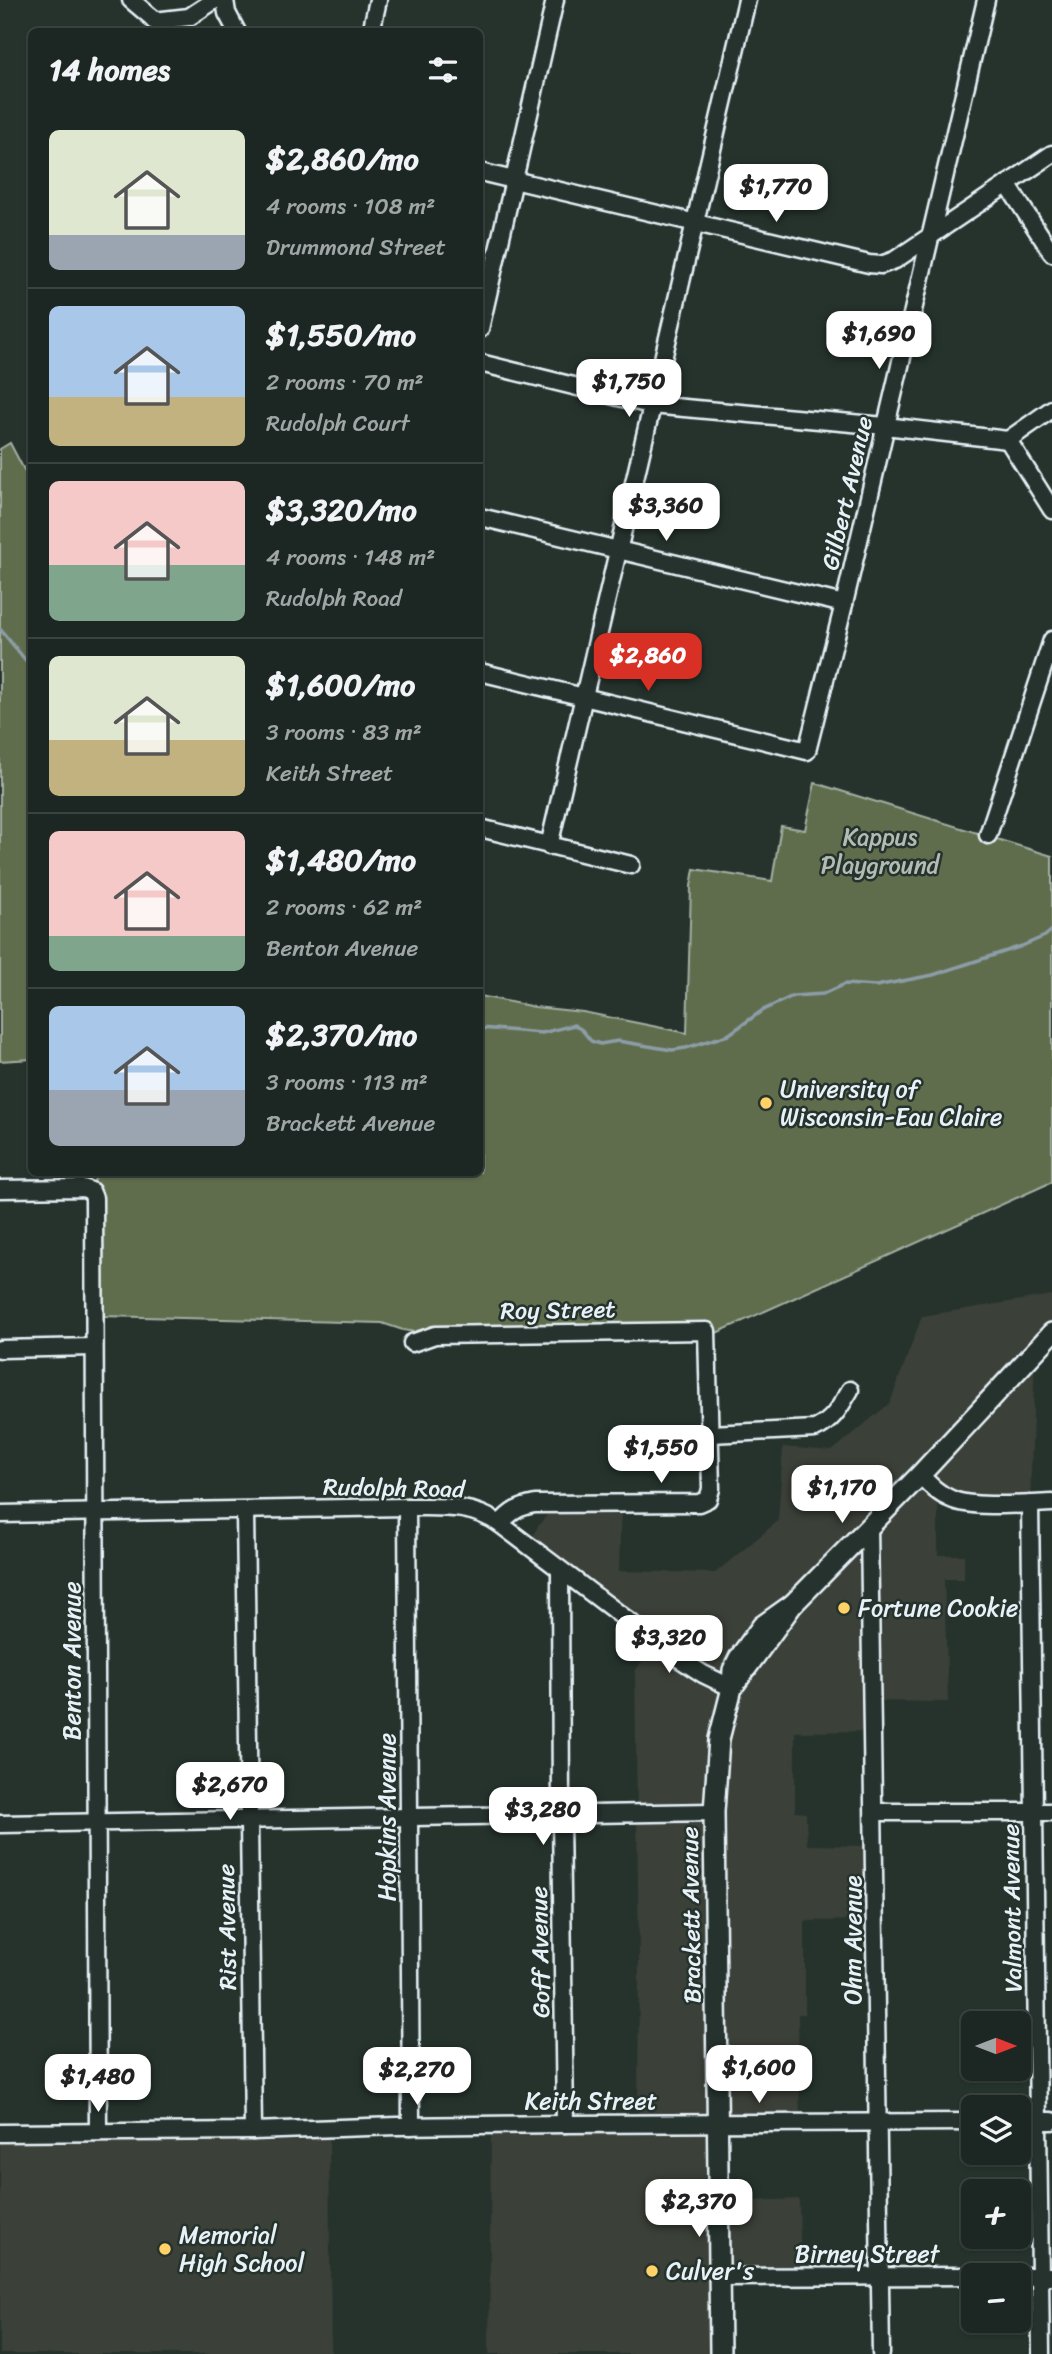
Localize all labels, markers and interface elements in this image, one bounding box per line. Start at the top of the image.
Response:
text: 14 homes [49,43,170,97]
icon: filters [424,51,462,89]
text: $2,860/mo [266,132,419,186]
icon: home [105,158,189,242]
pin: $1,770 [719,164,833,224]
text: $1,770 [740,166,812,207]
text: 4 rooms · 108 m² [266,186,435,227]
text: Drummond Street [266,227,446,268]
text: $1,550/mo [266,308,416,362]
pin: $1,690 [822,312,936,371]
text: $1,690 [842,313,916,354]
icon: home [105,334,189,418]
pin: $1,750 [572,360,686,419]
text: $1,750 [592,361,666,402]
text: 2 rooms · 70 m² [266,362,424,403]
text: Rudolph Court [266,403,410,444]
street label: Gilbert Avenue [809,412,885,574]
text: $3,320/mo [266,483,417,537]
pin: $3,360 [609,484,723,543]
text: $3,360 [629,485,703,526]
icon: home [105,509,189,593]
text: 4 rooms · 148 m² [266,537,435,578]
text: Rudolph Road [266,578,402,619]
pin: $2,860 [591,634,705,693]
text: $2,860 [610,635,686,676]
text: $1,600/mo [266,658,415,712]
icon: home [105,684,189,768]
text: 3 rooms · 83 m² [266,712,422,753]
text: Keith Street [266,753,393,794]
park label: Kappus Playground [821,816,941,886]
text: $1,480/mo [266,833,416,887]
icon: home [105,859,189,943]
text: 2 rooms · 62 m² [266,887,422,928]
text: Benton Avenue [266,928,418,969]
text: $2,370/mo [266,1008,417,1062]
icon: home [105,1034,189,1118]
text: 3 rooms · 113 m² [266,1062,428,1103]
place label: University of Wisconsin-Eau Claire [780,1068,1002,1138]
marker: University of Wisconsin-Eau Claire [758,1095,774,1111]
text: Brackett Avenue [266,1103,435,1144]
street label: Roy Street [500,1288,616,1332]
pin: $1,550 [604,1426,718,1485]
text: $1,550 [624,1427,698,1468]
street label: Rudolph Road [323,1466,467,1510]
pin: $1,170 [785,1466,899,1525]
text: $1,170 [807,1467,877,1508]
street label: Benton Avenue [51,1582,93,1740]
place label: Fortune Cookie [858,1587,1018,1629]
marker: Fortune Cookie [836,1600,852,1616]
pin: $3,320 [612,1616,726,1675]
text: $3,320 [632,1617,706,1658]
street label: Hopkins Avenue [366,1733,408,1901]
pin: $2,670 [173,1762,287,1822]
text: $2,670 [192,1764,268,1805]
pin: $3,280 [486,1787,600,1847]
text: $3,280 [505,1789,581,1830]
street label: Valmont Avenue [990,1823,1034,1993]
street label: Brackett Avenue [668,1826,714,2004]
street label: Rist Avenue [205,1863,249,1991]
street label: Ohm Avenue [832,1875,874,2005]
street label: Goff Avenue [518,1886,562,2018]
north arrow [961,2011,1031,2081]
map controls [961,2011,1031,2333]
pin: $1,600 [702,2046,816,2105]
text: $1,600 [722,2047,796,2088]
pin: $2,270 [360,2048,474,2107]
text: $2,270 [379,2049,455,2090]
pin: $1,480 [41,2054,155,2114]
text: $1,480 [61,2056,135,2097]
street label: Keith Street [525,2080,657,2122]
button: layers [961,2095,1031,2165]
button: + [961,2179,1031,2249]
pin: $2,370 [642,2180,756,2239]
text: $2,370 [661,2181,737,2222]
place label: Memorial High School [179,2214,306,2284]
street label: Birney Street [795,2233,941,2275]
marker: Memorial High School [157,2241,173,2257]
place label: Culver's [666,2250,755,2292]
marker: Culver's [644,2263,660,2279]
button: − [961,2263,1031,2333]

